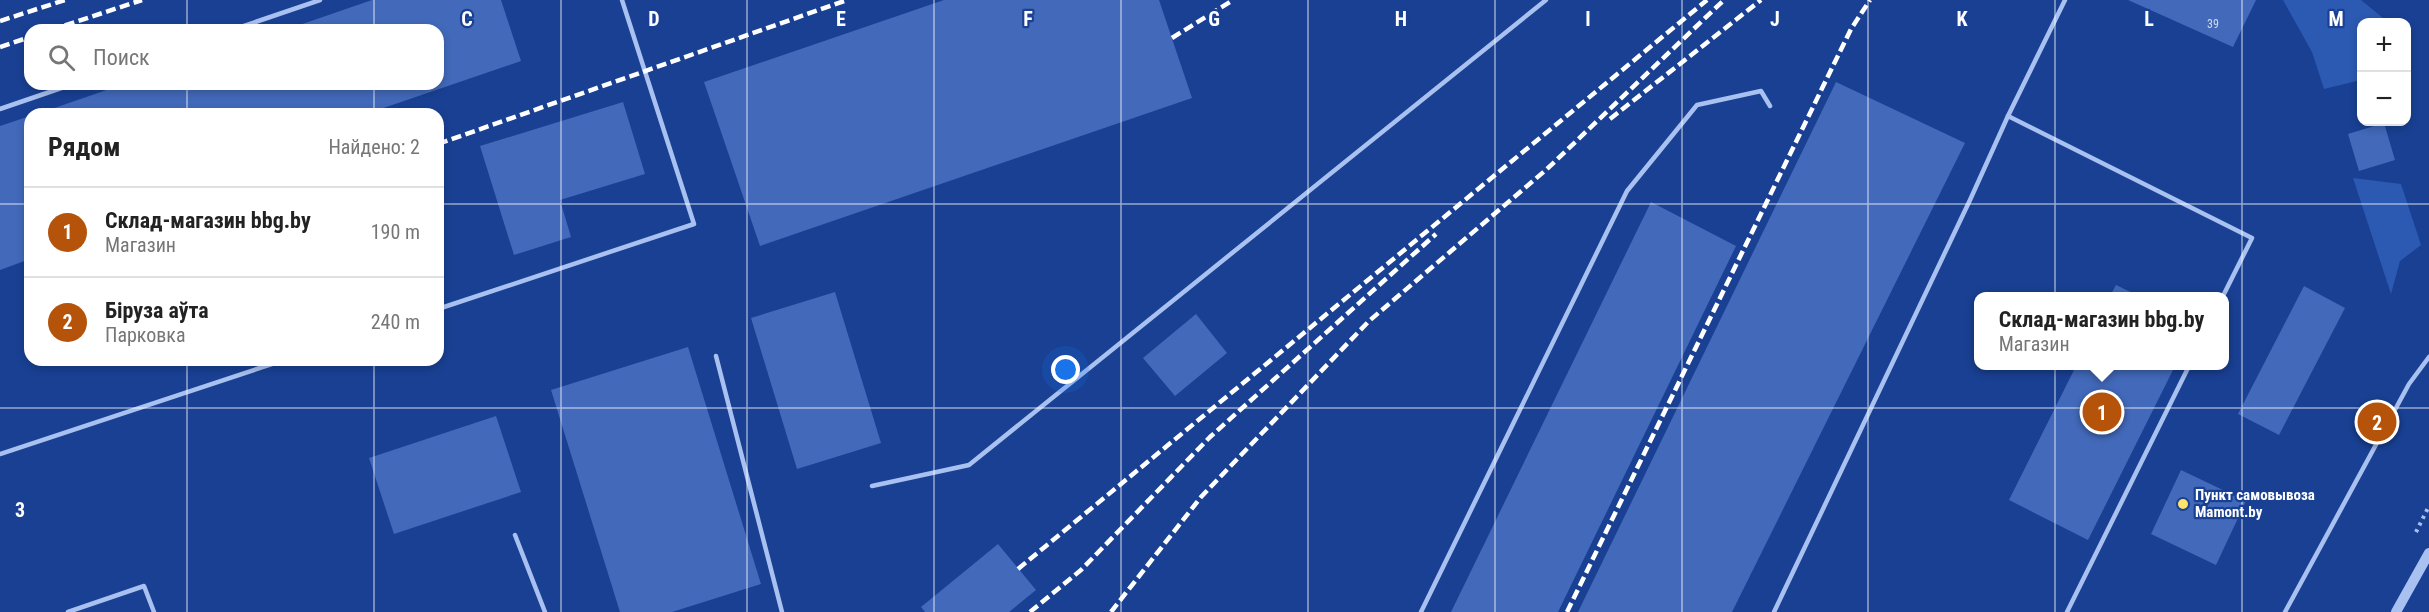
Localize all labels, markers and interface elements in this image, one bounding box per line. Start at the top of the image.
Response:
text: C [461,7,473,31]
text: D [648,7,660,31]
text: E [836,7,846,31]
text: F [1023,7,1033,31]
text: G [1208,7,1220,31]
text: H [1395,7,1407,31]
text: I [1585,7,1591,31]
text: J [1770,7,1780,31]
text: K [1956,7,1968,31]
text: L [2144,7,2154,31]
text: M [2328,7,2344,31]
house number: 39 [2207,17,2219,31]
map controls [2357,18,2411,126]
button: + [2357,18,2411,72]
search box [24,24,444,90]
icon: search [45,41,78,74]
text: Поиск [93,45,150,70]
button: − [2357,72,2411,126]
text: Рядом [48,132,120,162]
text: Найдено: 2 [328,135,420,159]
text: Склад-магазин bbg.by [105,208,311,233]
text: 1 [62,220,73,244]
text: 190 m [371,220,420,244]
text: Магазин [105,233,176,257]
popup [1974,292,2229,370]
text: Біруза аўта [105,298,209,323]
text: Склад-магазин bbg.by [1999,307,2204,332]
text: 2 [62,310,73,334]
text: 240 m [371,310,420,334]
text: Парковка [105,323,186,347]
text: Магазин [1999,332,2070,356]
your location [1051,355,1080,384]
pin: 1 [2082,390,2122,434]
pin: 2 [2358,400,2396,444]
place label: Пункт самовывоза Mamont.by [2195,486,2315,521]
marker: Пункт самовывоза Mamont.by [2176,497,2190,511]
text: 3 [15,498,25,522]

